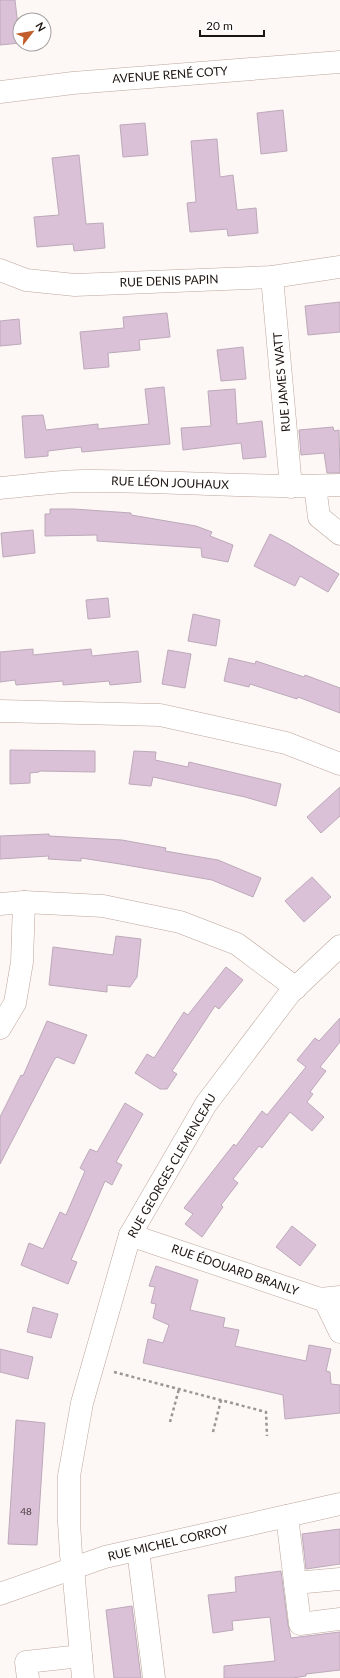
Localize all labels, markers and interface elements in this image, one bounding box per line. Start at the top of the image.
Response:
north arrow [12,12,52,52]
scale bar [200,12,264,38]
text: 20 m [206,18,233,33]
text: N [33,20,49,34]
street label: AVENUE RENÉ COTY [112,63,229,86]
street label: RUE DENIS PAPIN [119,271,219,290]
street label: RUE JAMES WATT [270,332,293,432]
street label: RUE LÉON JOUHAUX [111,473,229,492]
street label: RUE GEORGES CLEMENCEAU [124,1091,219,1241]
street label: RUE ÉDOUARD BRANLY [170,1241,301,1299]
house number: 48 [20,1505,32,1517]
street label: RUE MICHEL CORROY [106,1521,230,1564]

